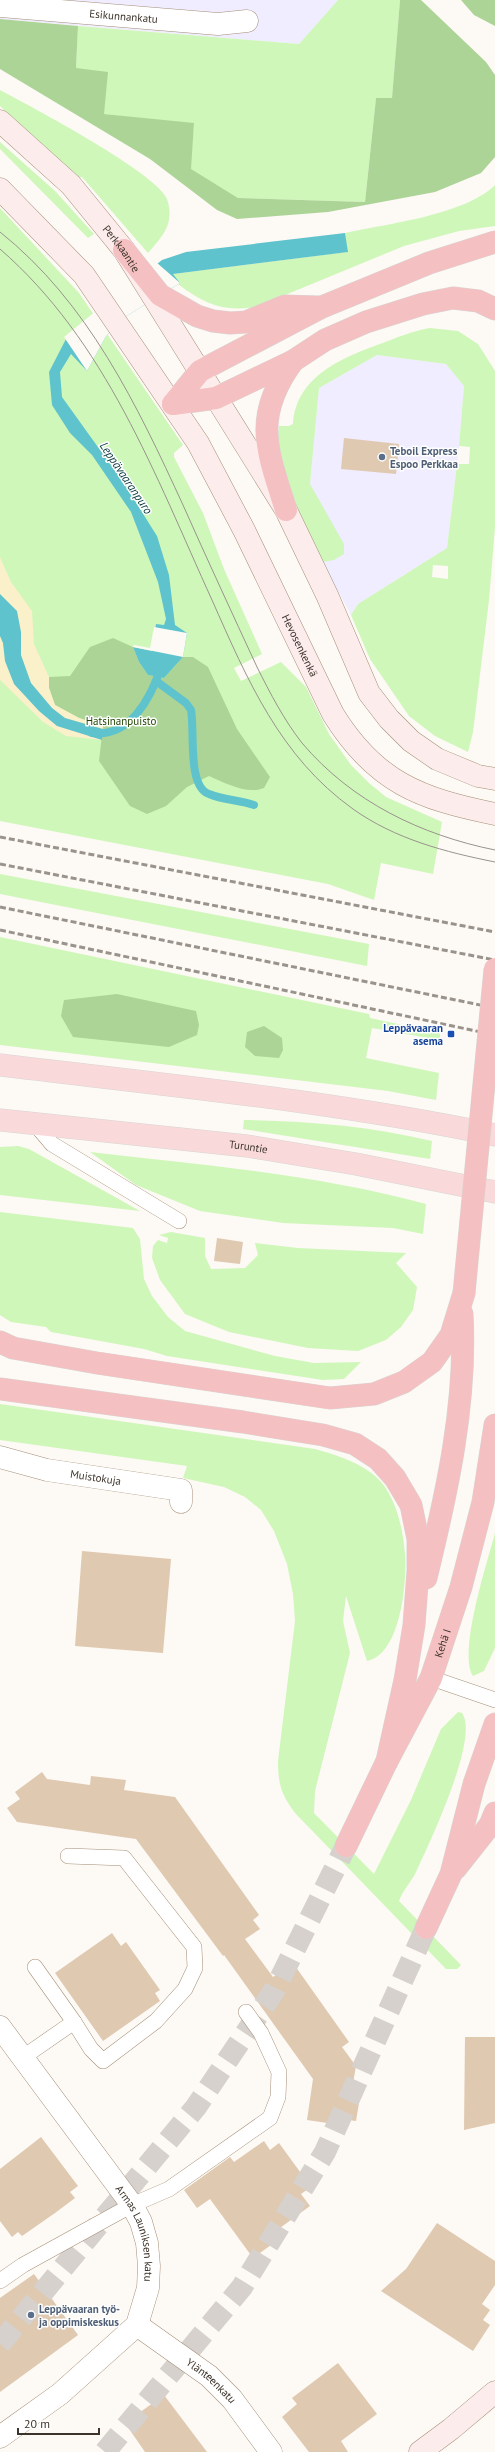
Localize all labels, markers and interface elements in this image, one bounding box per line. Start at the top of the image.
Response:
street label: Esikunnankatu [89,6,158,26]
street label: Perkkaantie [100,222,143,275]
water label: Leppävaaranpuro [97,439,156,517]
place label: Teboil Express Espoo Perkkaa [390,444,458,471]
marker: Teboil Express Espoo Perkkaa [377,452,387,462]
street label: Hevosenkenkä [279,612,321,679]
park label: Hatsinanpuisto [86,714,156,728]
place label: Leppävaaran asema [383,1021,443,1048]
marker: Leppävaaran asema [446,1029,456,1039]
street label: Turuntie [229,1137,269,1156]
street label: Muistokuja [69,1467,122,1488]
street label: Kehä I [431,1627,454,1659]
street label: Armas Launiksen katu [113,2182,156,2282]
place label: Leppävaaran työ- ja oppimiskeskus [38,2302,120,2329]
marker: Leppävaaran työ- ja oppimiskeskus [26,2310,36,2320]
street label: Ylänteenkatu [184,2355,240,2406]
scale bar [18,2410,99,2436]
text: 20 m [24,2416,50,2431]

